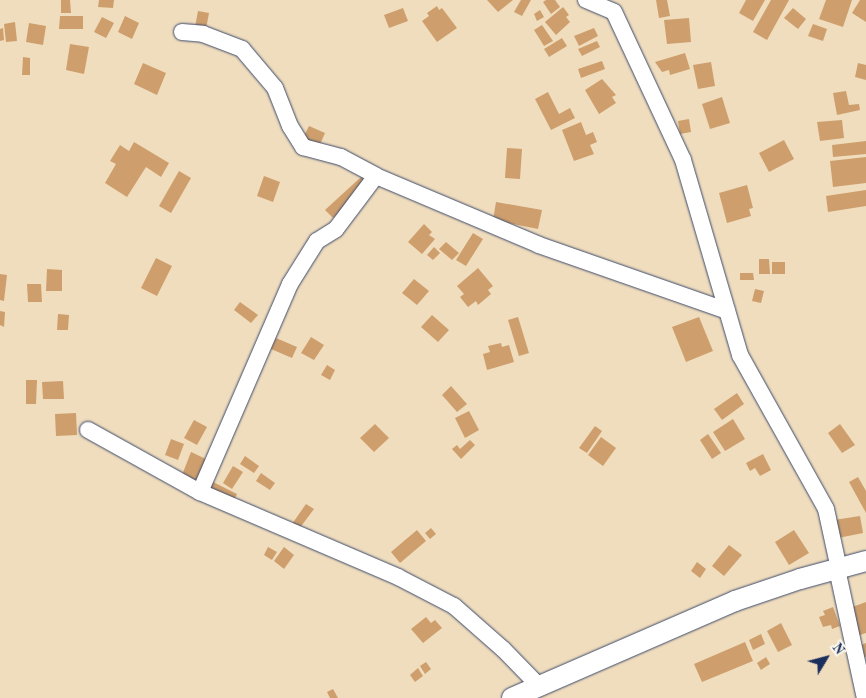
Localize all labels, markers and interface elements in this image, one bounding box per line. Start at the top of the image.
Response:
north arrow [801,633,851,683]
text: N [829,640,847,657]

